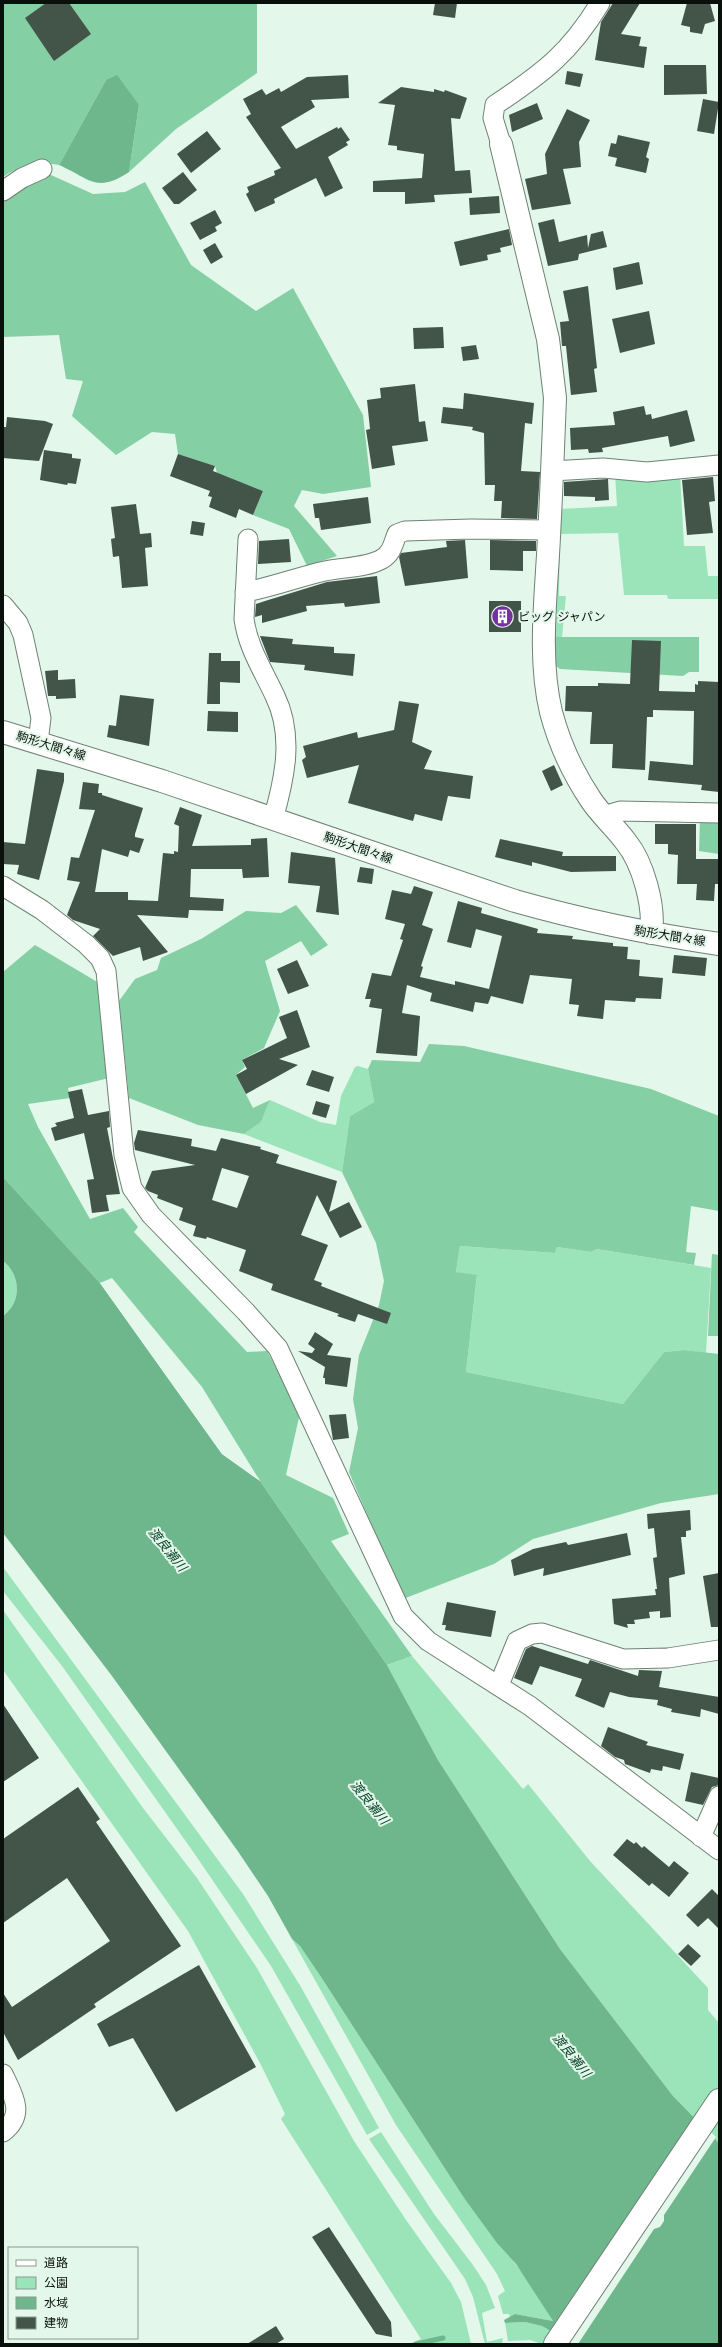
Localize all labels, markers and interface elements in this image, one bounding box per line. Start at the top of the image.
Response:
building icon: ビッグ ジャパン [490,604,516,630]
place label: ビッグ ジャパン [518,609,605,624]
street label: 駒形大間々線 [15,728,88,763]
street label: 駒形大間々線 [322,829,395,866]
street label: 駒形大間々線 [633,922,707,949]
water label: 渡良瀬川 [145,1524,192,1576]
water label: 渡良瀬川 [347,1777,394,1829]
water label: 渡良瀬川 [549,2030,596,2082]
legend [8,2247,138,2339]
text: 道路 [44,2255,68,2270]
text: 公園 [44,2275,68,2290]
text: 水域 [44,2295,68,2310]
text: 建物 [44,2315,68,2330]

